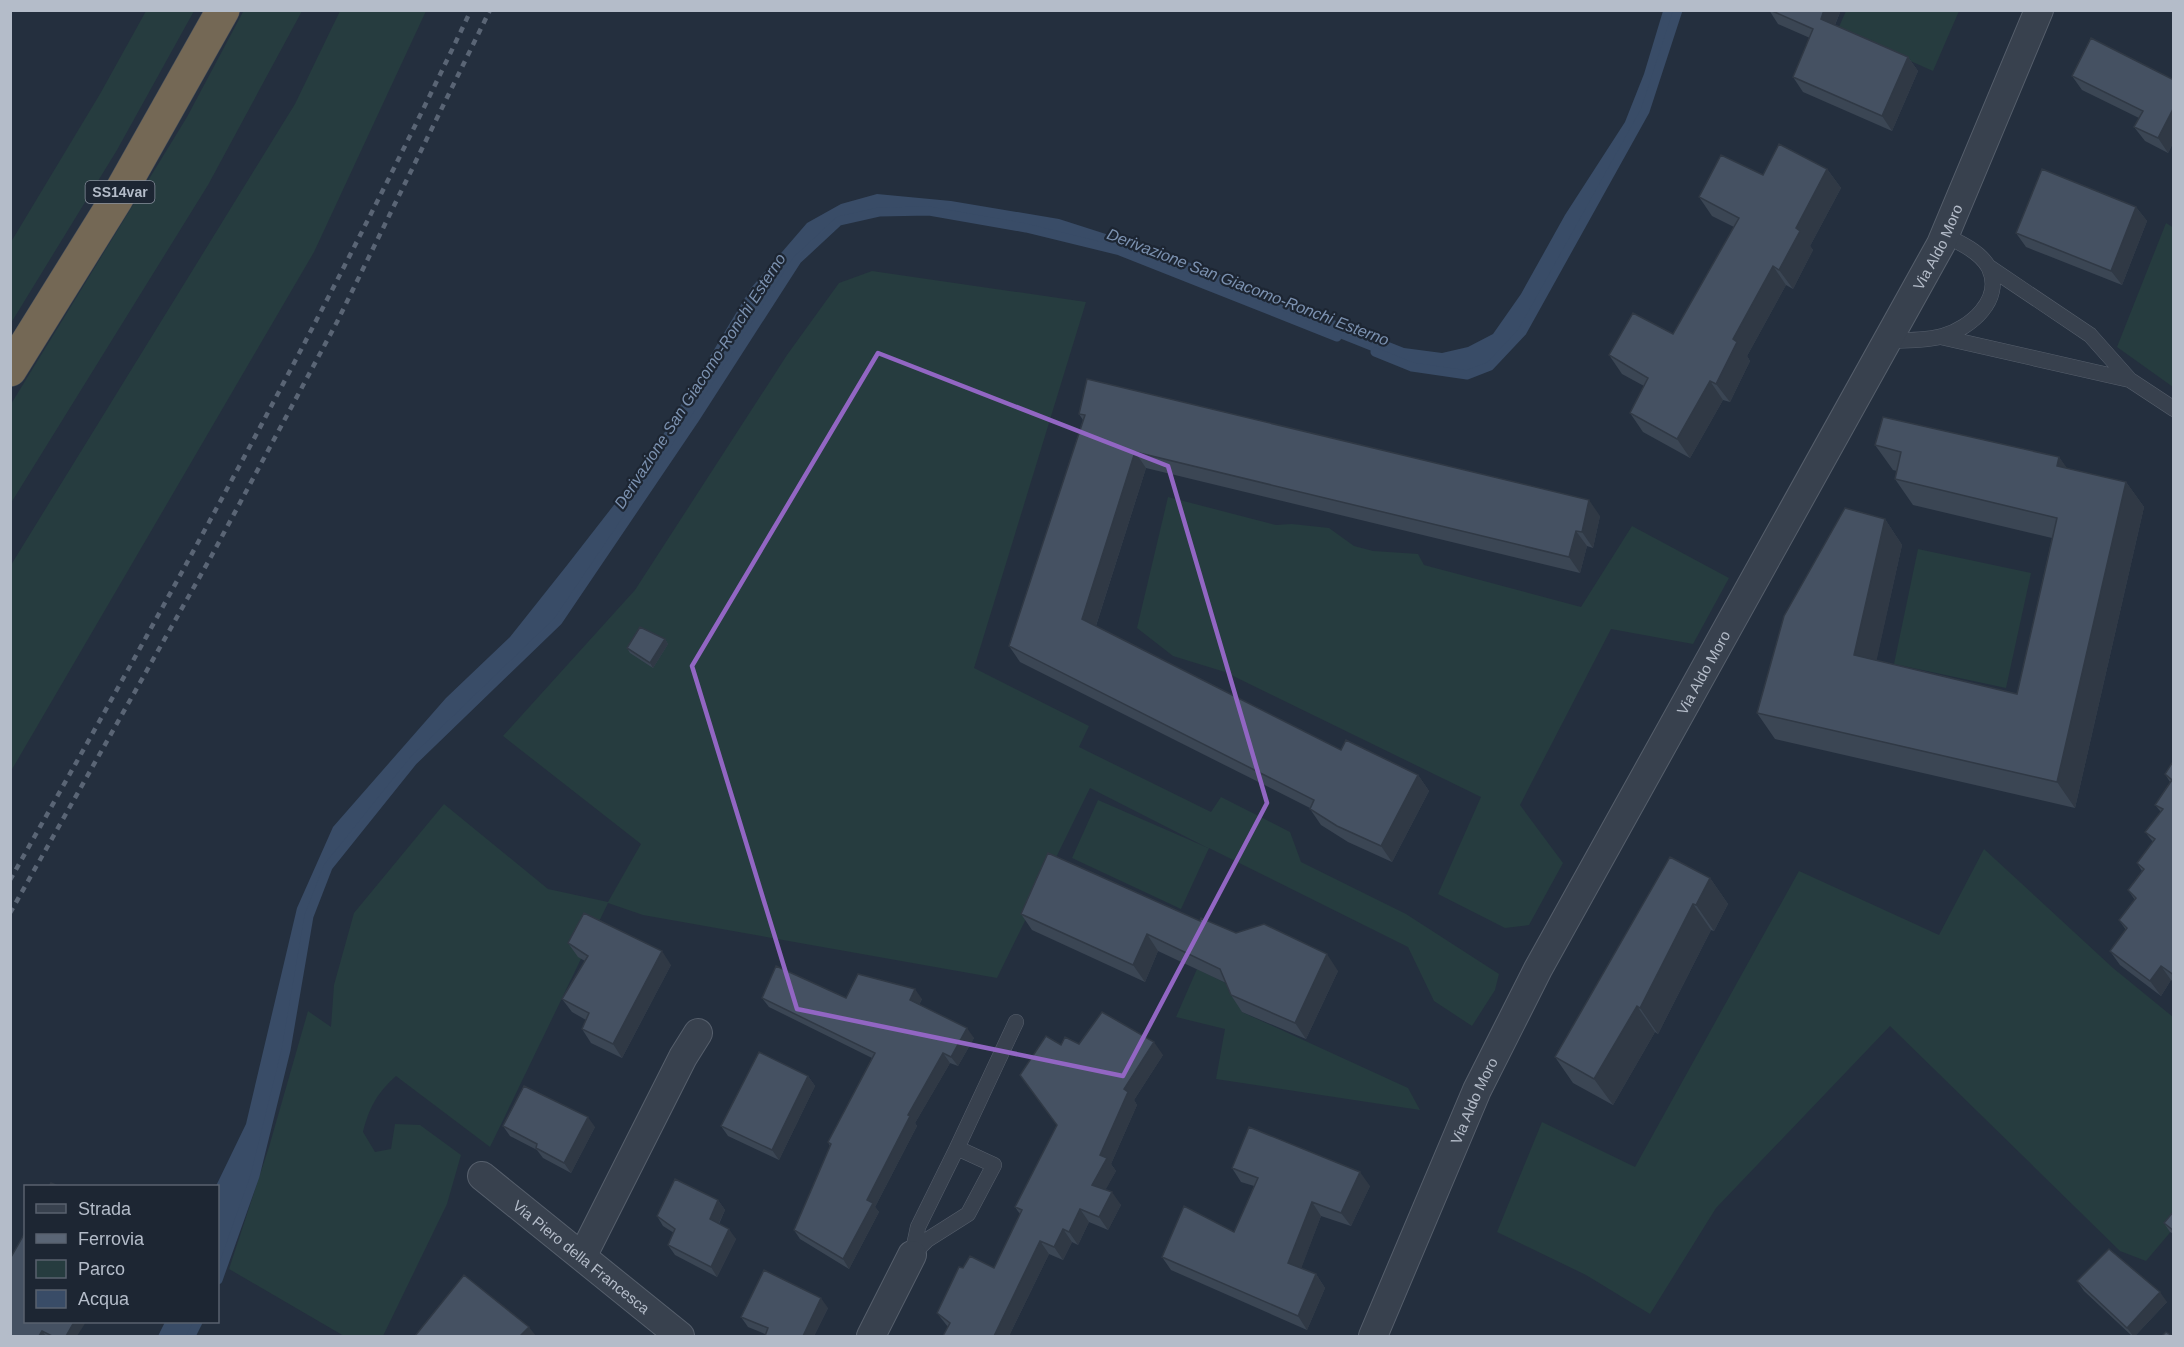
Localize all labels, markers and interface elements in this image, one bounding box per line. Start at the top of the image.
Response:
road number: SS14var [86,181,154,203]
street label: Via Aldo Moro [1909,201,1965,292]
water label: Derivazione San Giacomo-Ronchi Esterno [1105,225,1391,349]
water label: Derivazione San Giacomo-Ronchi Esterno [611,250,789,512]
street label: Via Aldo Moro [1673,627,1733,717]
street label: Via Aldo Moro [1447,1054,1501,1146]
legend [24,1185,219,1323]
street label: Via Piero della Francesca [510,1196,654,1317]
text: Strada [78,1199,132,1219]
text: Ferrovia [78,1229,145,1249]
text: Parco [78,1259,125,1279]
text: Acqua [78,1289,130,1309]

